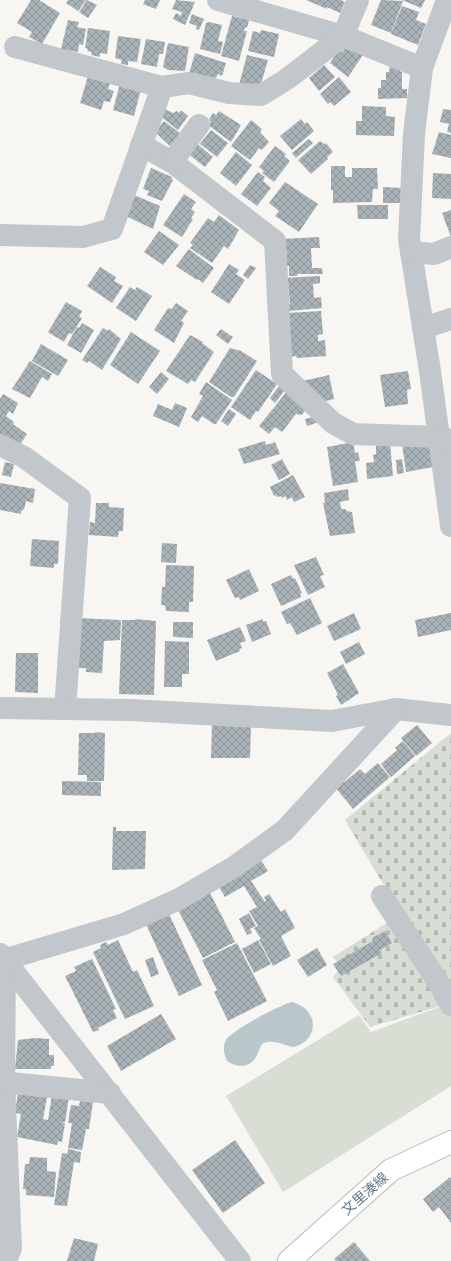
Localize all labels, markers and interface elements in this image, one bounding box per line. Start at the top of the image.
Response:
street label: 文里湊線 [338,1169,392,1219]

